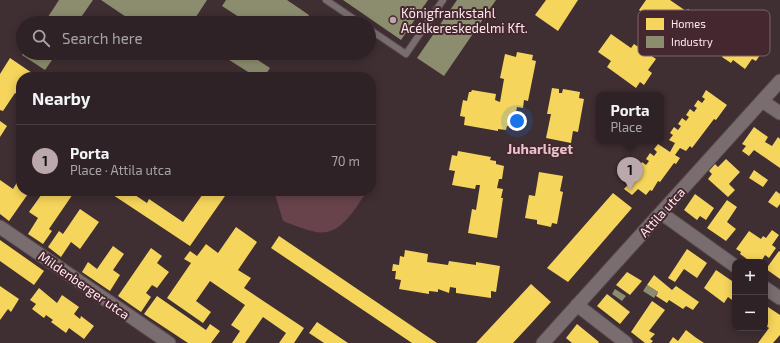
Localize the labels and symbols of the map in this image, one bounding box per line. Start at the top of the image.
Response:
place label: Königfrankstahl Acélkereskedelmi Kft. [401,5,528,36]
legend [638,10,770,56]
marker: Königfrankstahl Acélkereskedelmi Kft. [388,15,398,25]
text: Homes [671,17,706,30]
text: Industry [671,35,713,48]
your location [507,111,527,131]
district label: Juharliget [507,140,573,157]
pin: 1 [617,157,643,190]
street label: Attila utca [636,184,688,240]
street label: Mildenberger utca [35,248,133,322]

